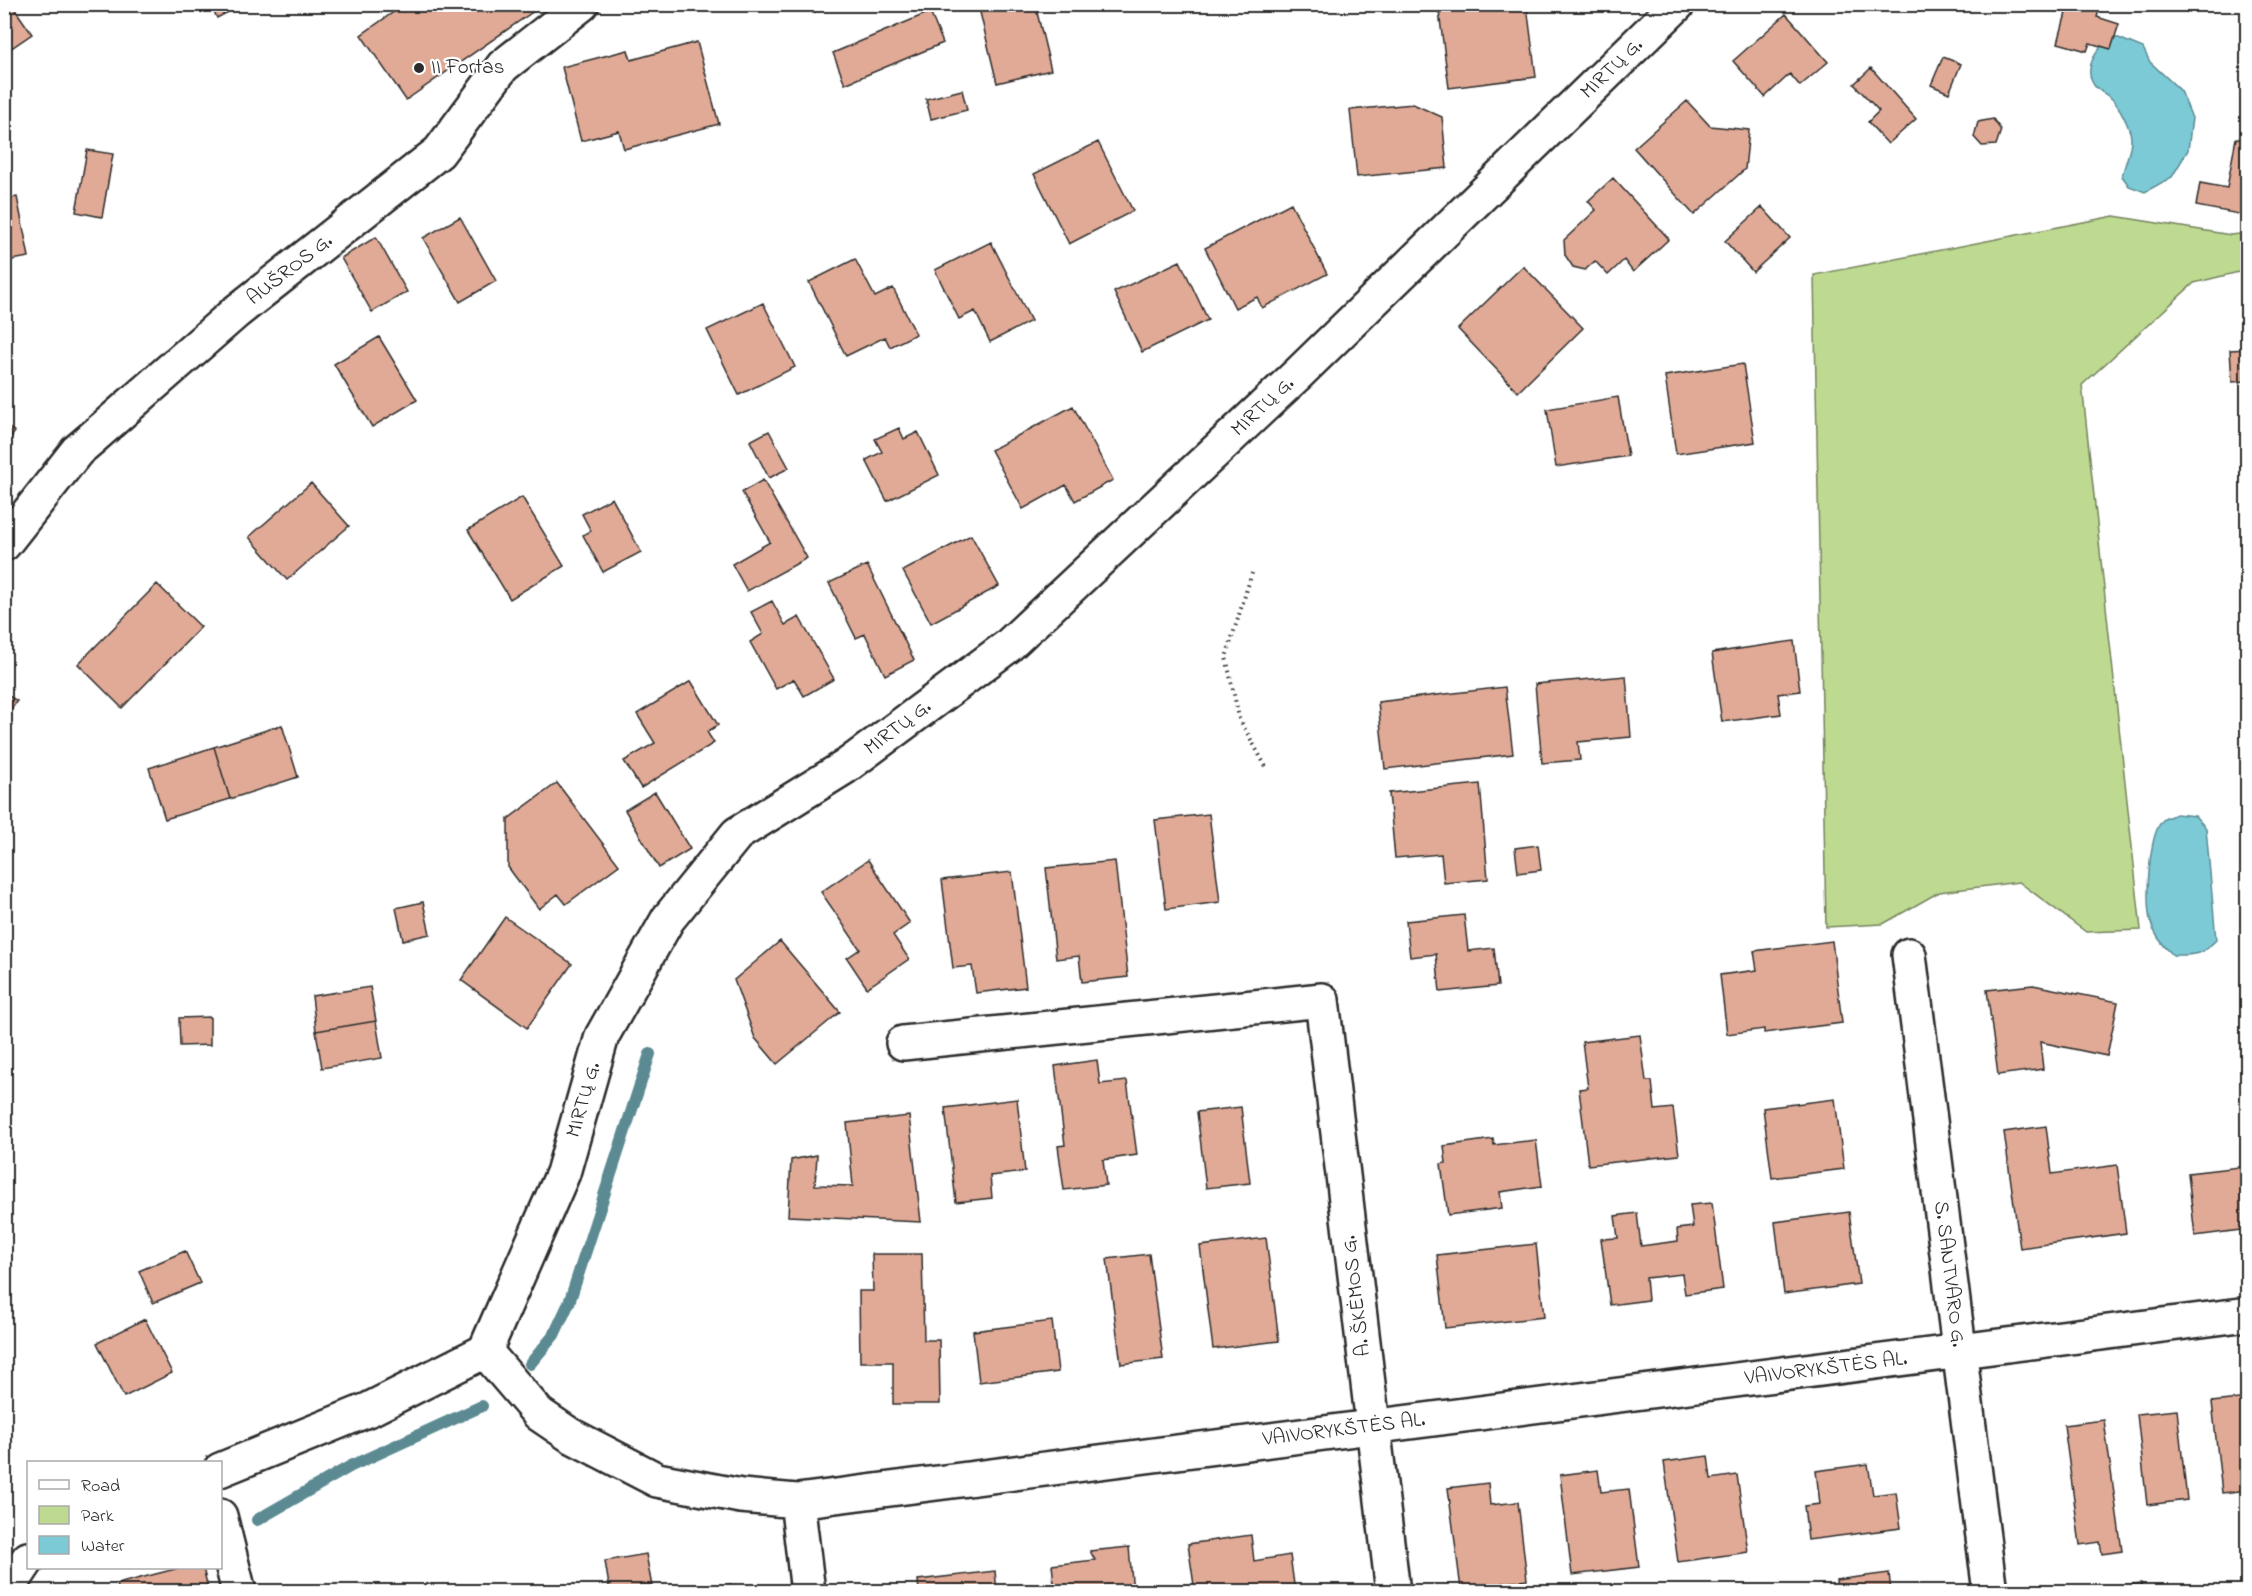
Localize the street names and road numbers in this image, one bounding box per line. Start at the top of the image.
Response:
street label: MIRTŲ G. [1574,31,1650,107]
street label: AUŠROS G. [241,227,339,313]
street label: MIRTŲ G. [1224,370,1302,444]
street label: MIRTŲ G. [858,693,938,763]
street label: MIRTŲ G. [559,1059,609,1141]
street label: S. SANTVARO G. [1925,1199,1973,1349]
street label: A. ŠKĖMOS G. [1335,1234,1379,1358]
street label: VAIVORYKŠTĖS AL. [1742,1344,1909,1394]
street label: VAIVORYKŠTĖS AL. [1260,1405,1427,1455]

